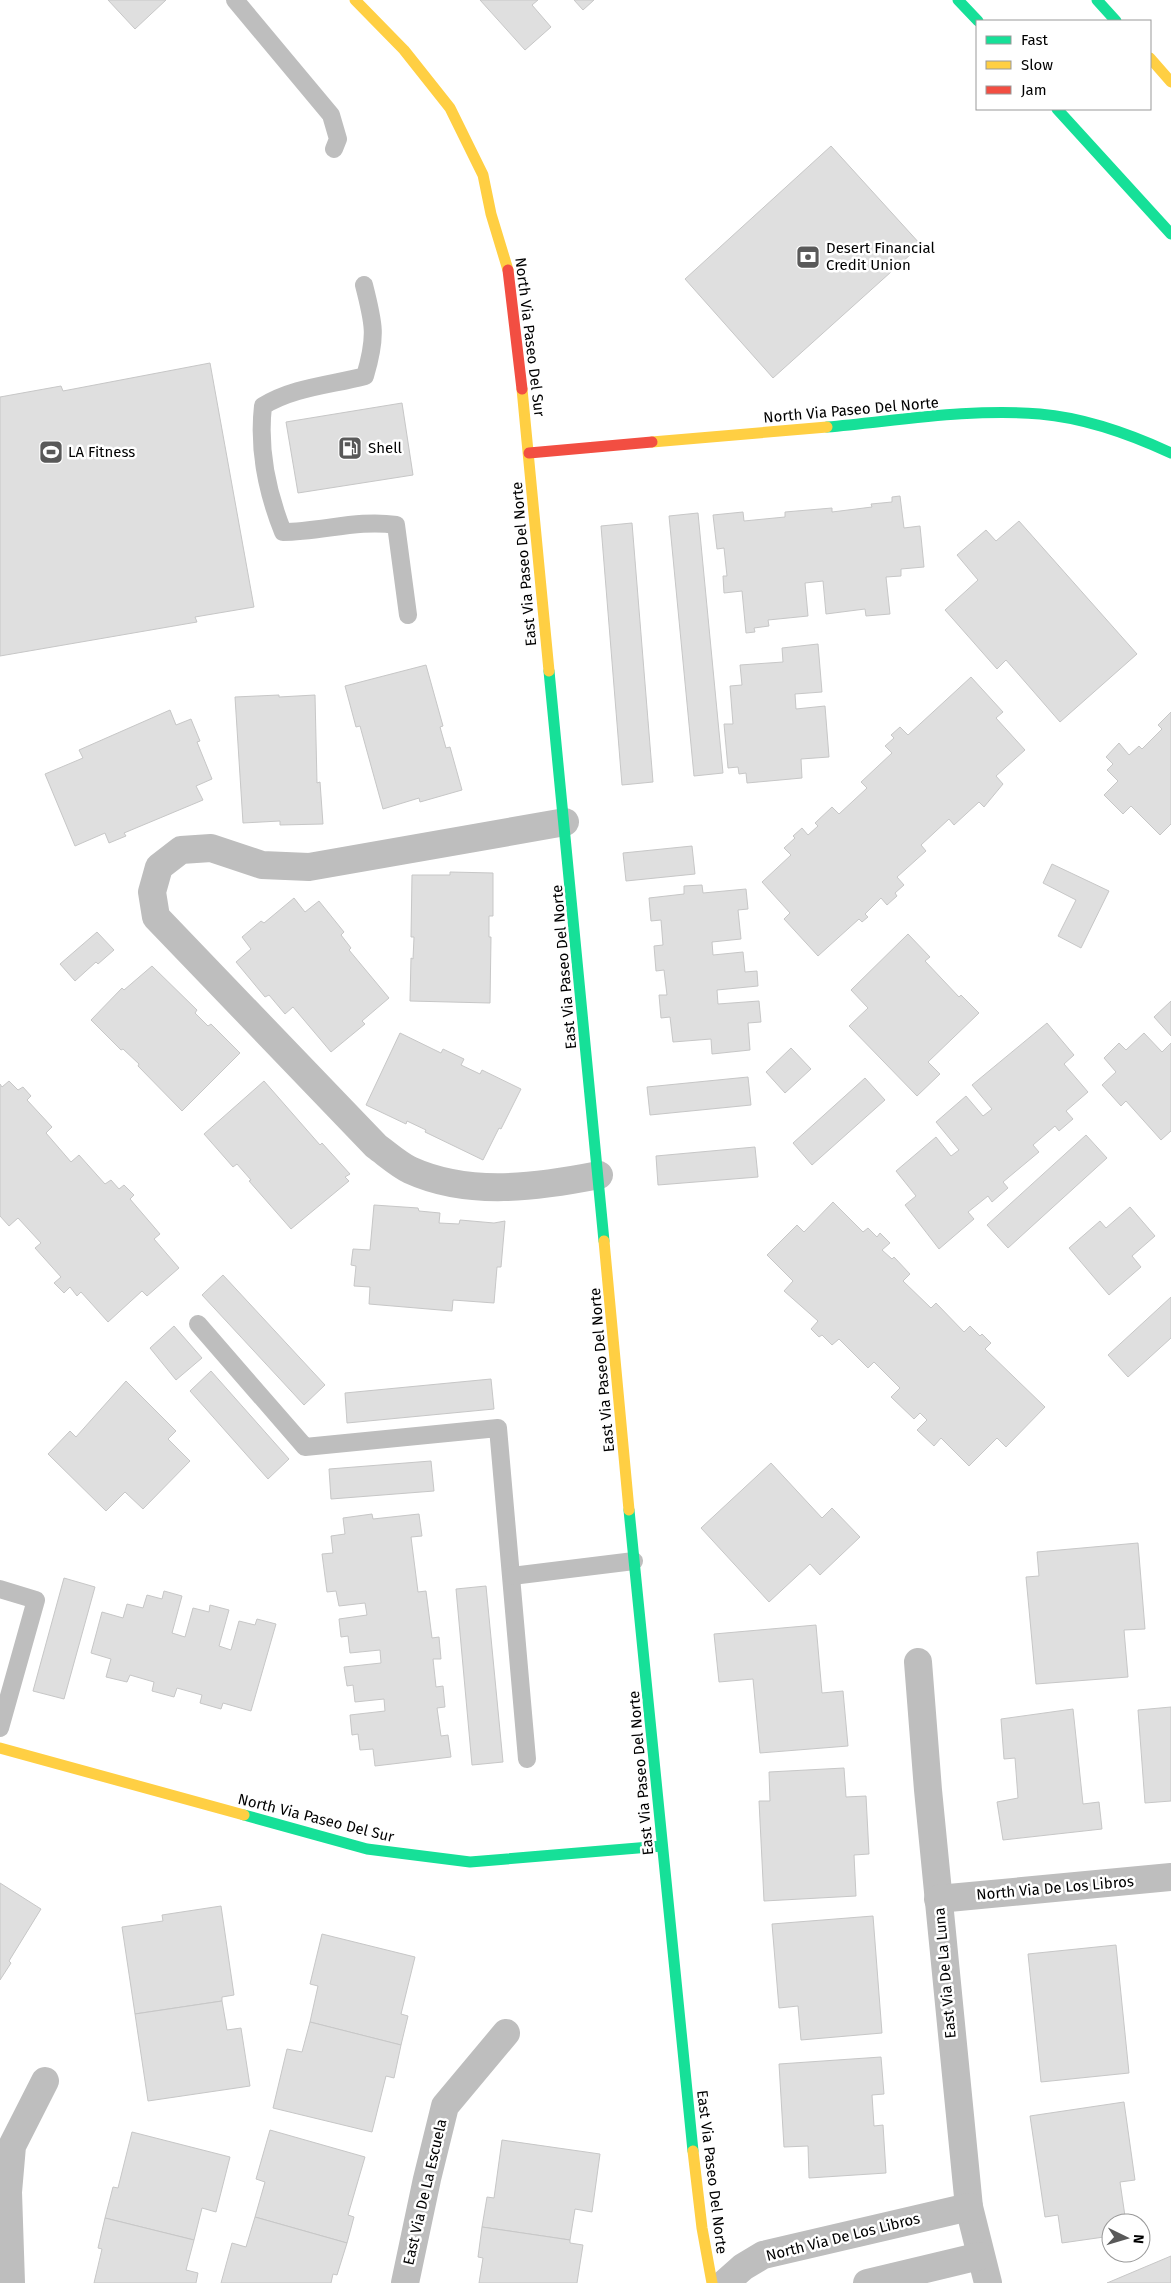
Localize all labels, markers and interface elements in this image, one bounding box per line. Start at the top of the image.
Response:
legend [976,20,1151,110]
text: Fast [1021,31,1048,49]
text: Slow [1021,56,1053,74]
text: Jam [1021,81,1047,99]
place label: Desert Financial Credit Union [826,239,935,274]
bank icon: Desert Financial Credit Union [795,244,821,270]
street label: North Via Paseo Del Sur [511,256,549,418]
street label: North Via Paseo Del Norte [763,393,939,427]
fuel station icon: Shell [337,435,363,461]
sports icon: LA Fitness [38,439,64,465]
place label: Shell [368,439,403,457]
place label: LA Fitness [68,443,135,461]
street label: East Via Paseo Del Norte [508,481,540,647]
street label: East Via Paseo Del Norte [548,884,580,1050]
street label: East Via Paseo Del Norte [586,1287,618,1453]
street label: East Via Paseo Del Norte [625,1690,657,1856]
street label: North Via Paseo Del Sur [236,1790,396,1846]
street label: North Via De Los Libros [975,1872,1135,1904]
street label: East Via De La Luna [930,1907,960,2039]
street label: East Via Paseo Del Norte [693,2089,731,2255]
street label: East Via De La Escuela [399,2117,451,2267]
street label: North Via De Los Libros [764,2209,922,2265]
north arrow [1101,2213,1151,2263]
text: N [1130,2234,1147,2244]

